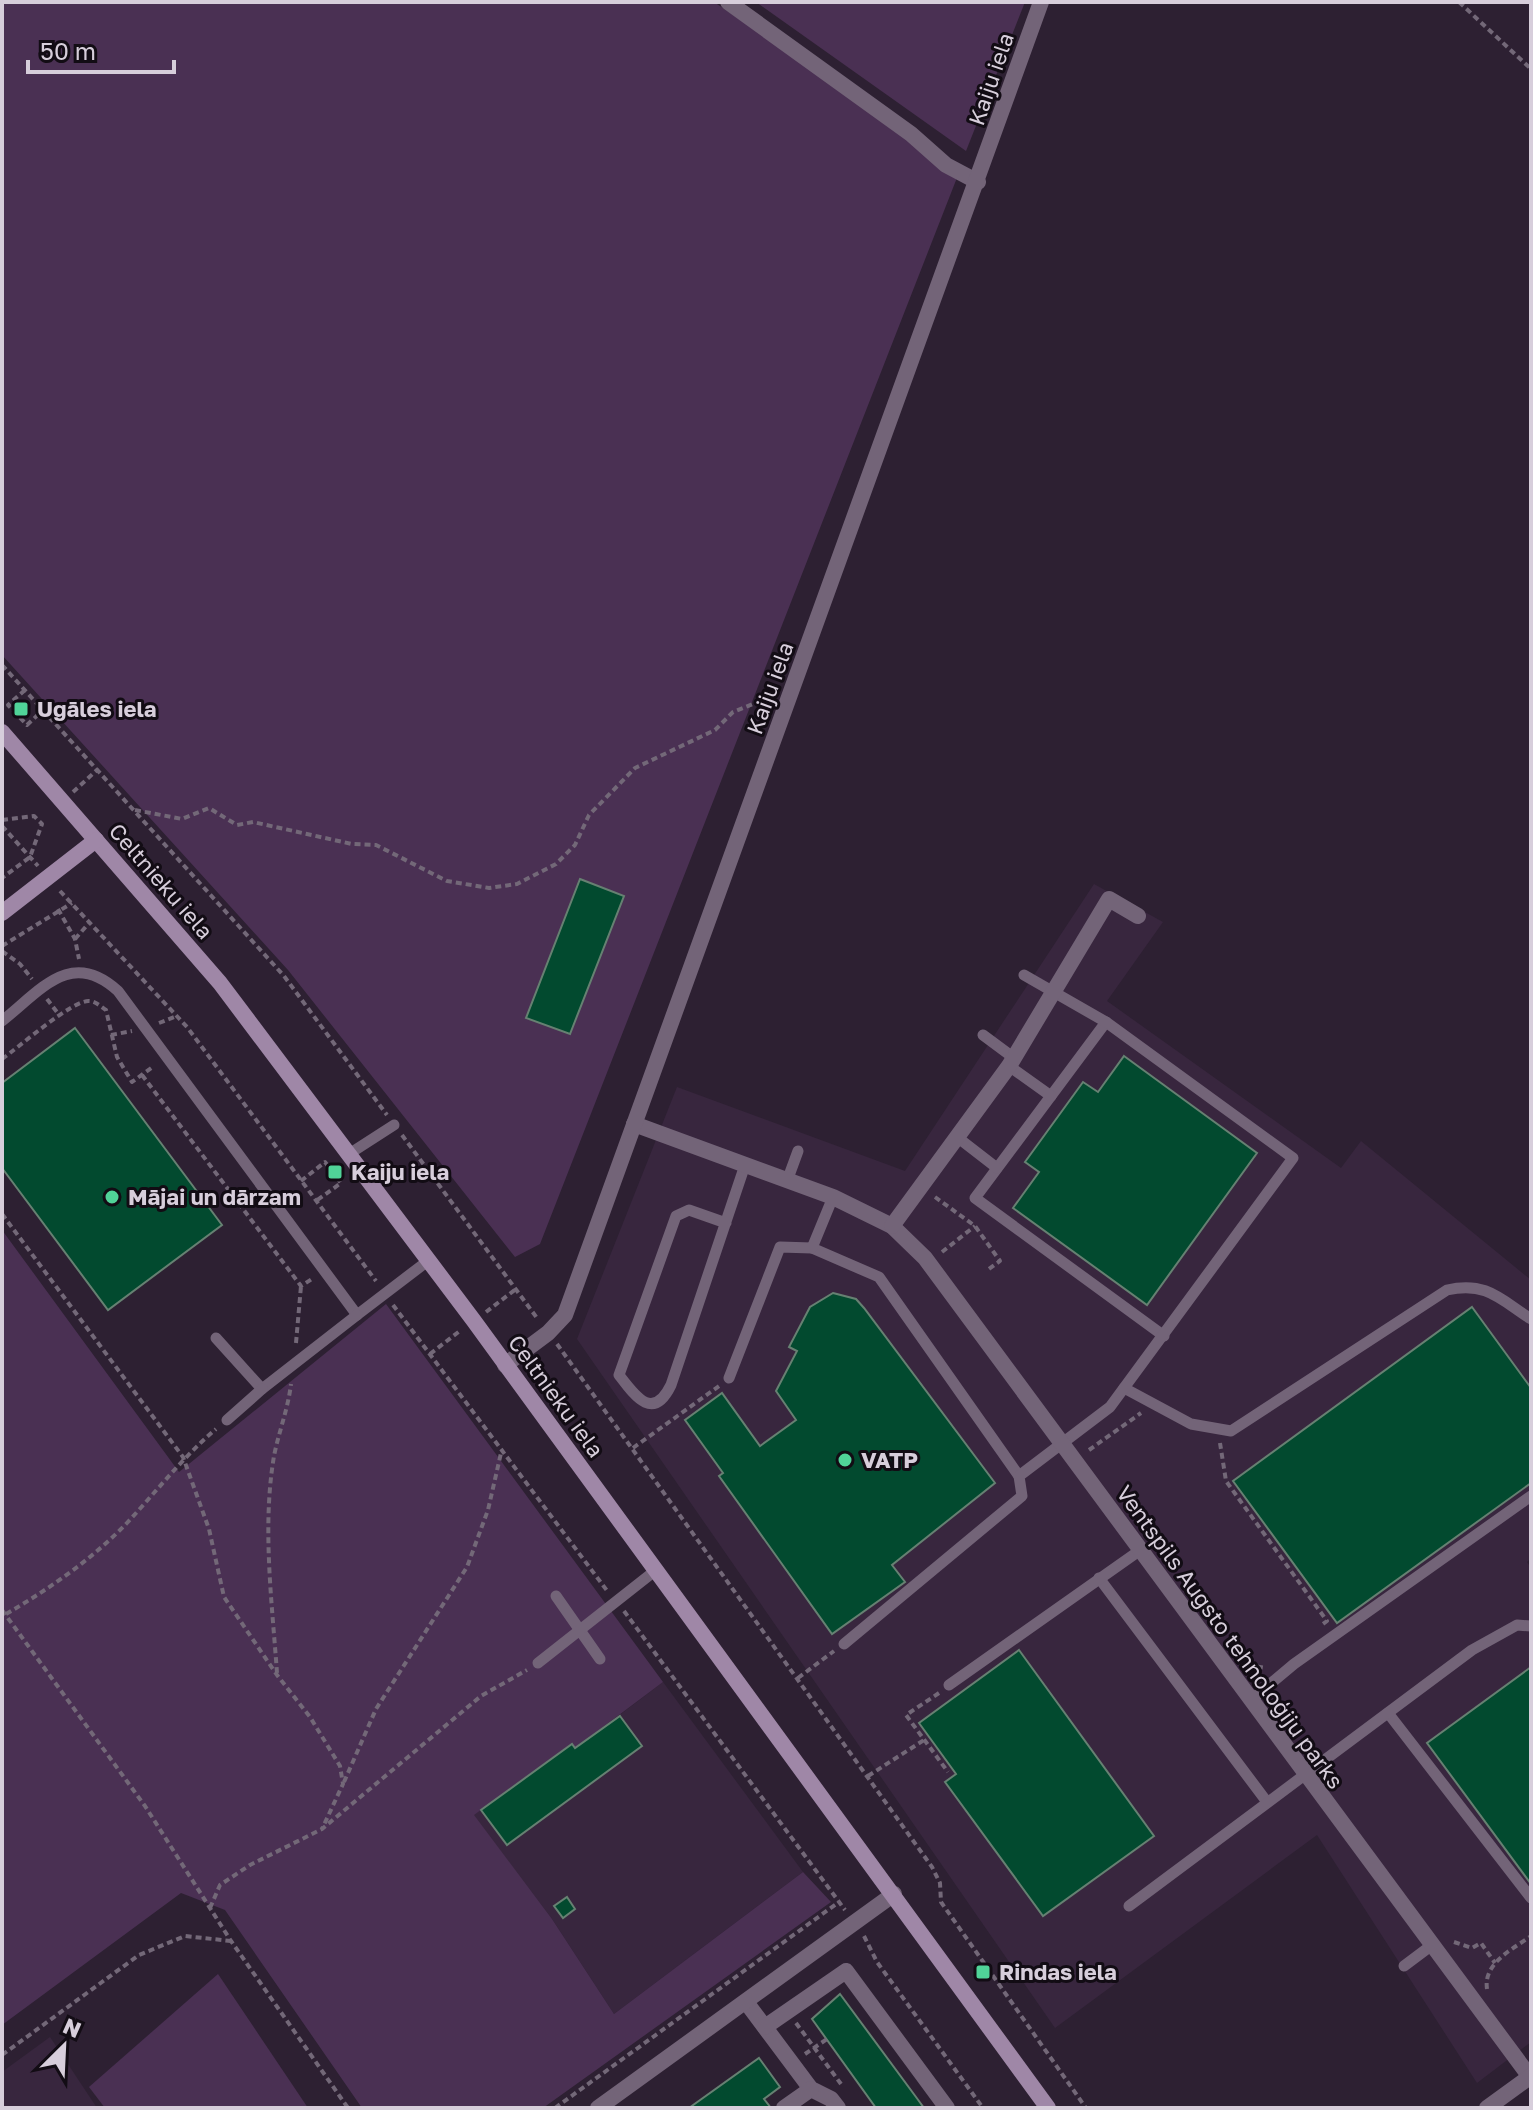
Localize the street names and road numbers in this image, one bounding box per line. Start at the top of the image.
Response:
street label: Kaiju iela [962,29,1019,129]
street label: Kaiju iela [740,638,799,738]
street label: Celtnieku iela [104,817,219,944]
street label: Celtnieku iela [503,1329,610,1462]
street label: Ventspils Augsto tehnoloģiju parks [1111,1480,1350,1794]

